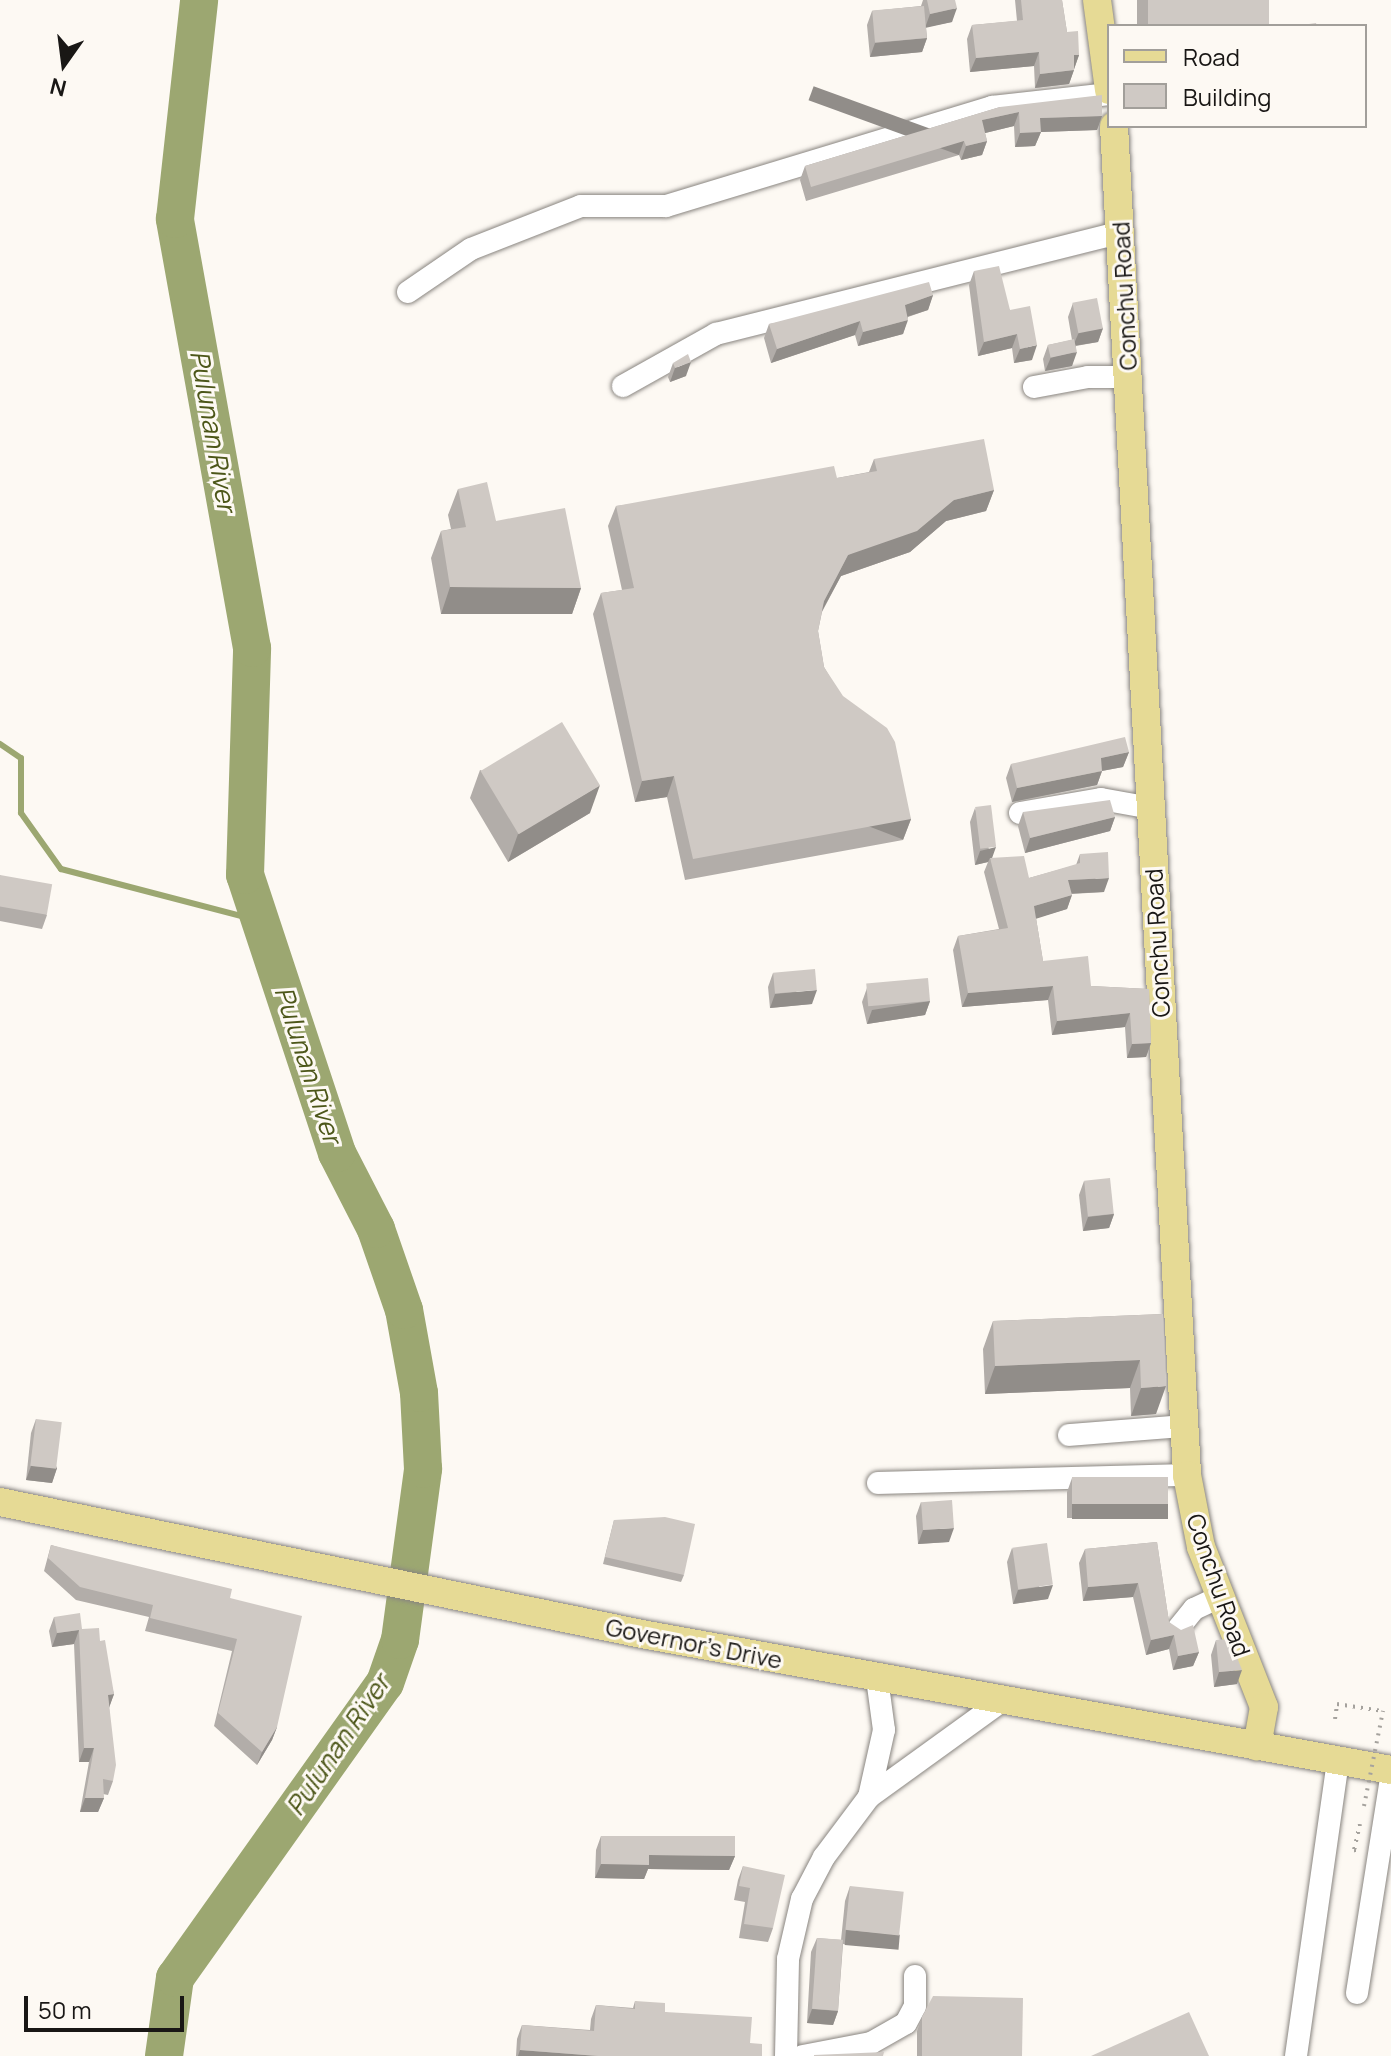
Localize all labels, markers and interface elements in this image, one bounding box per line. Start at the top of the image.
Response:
north arrow [24,24,104,104]
legend [1107,24,1367,128]
text: Road [1183,40,1240,73]
text: N [47,71,69,104]
text: Building [1183,80,1271,113]
street label: Conchu Road [1106,221,1142,371]
water label: Pulunan River [183,348,243,514]
street label: Conchu Road [1139,868,1175,1018]
water label: Pulunan River [268,983,348,1147]
street label: Conchu Road [1181,1510,1257,1660]
street label: Governor's Drive [604,1612,784,1674]
water label: Pulunan River [280,1669,396,1821]
scale bar [28,1980,188,2030]
text: 50 m [38,1993,92,2026]

